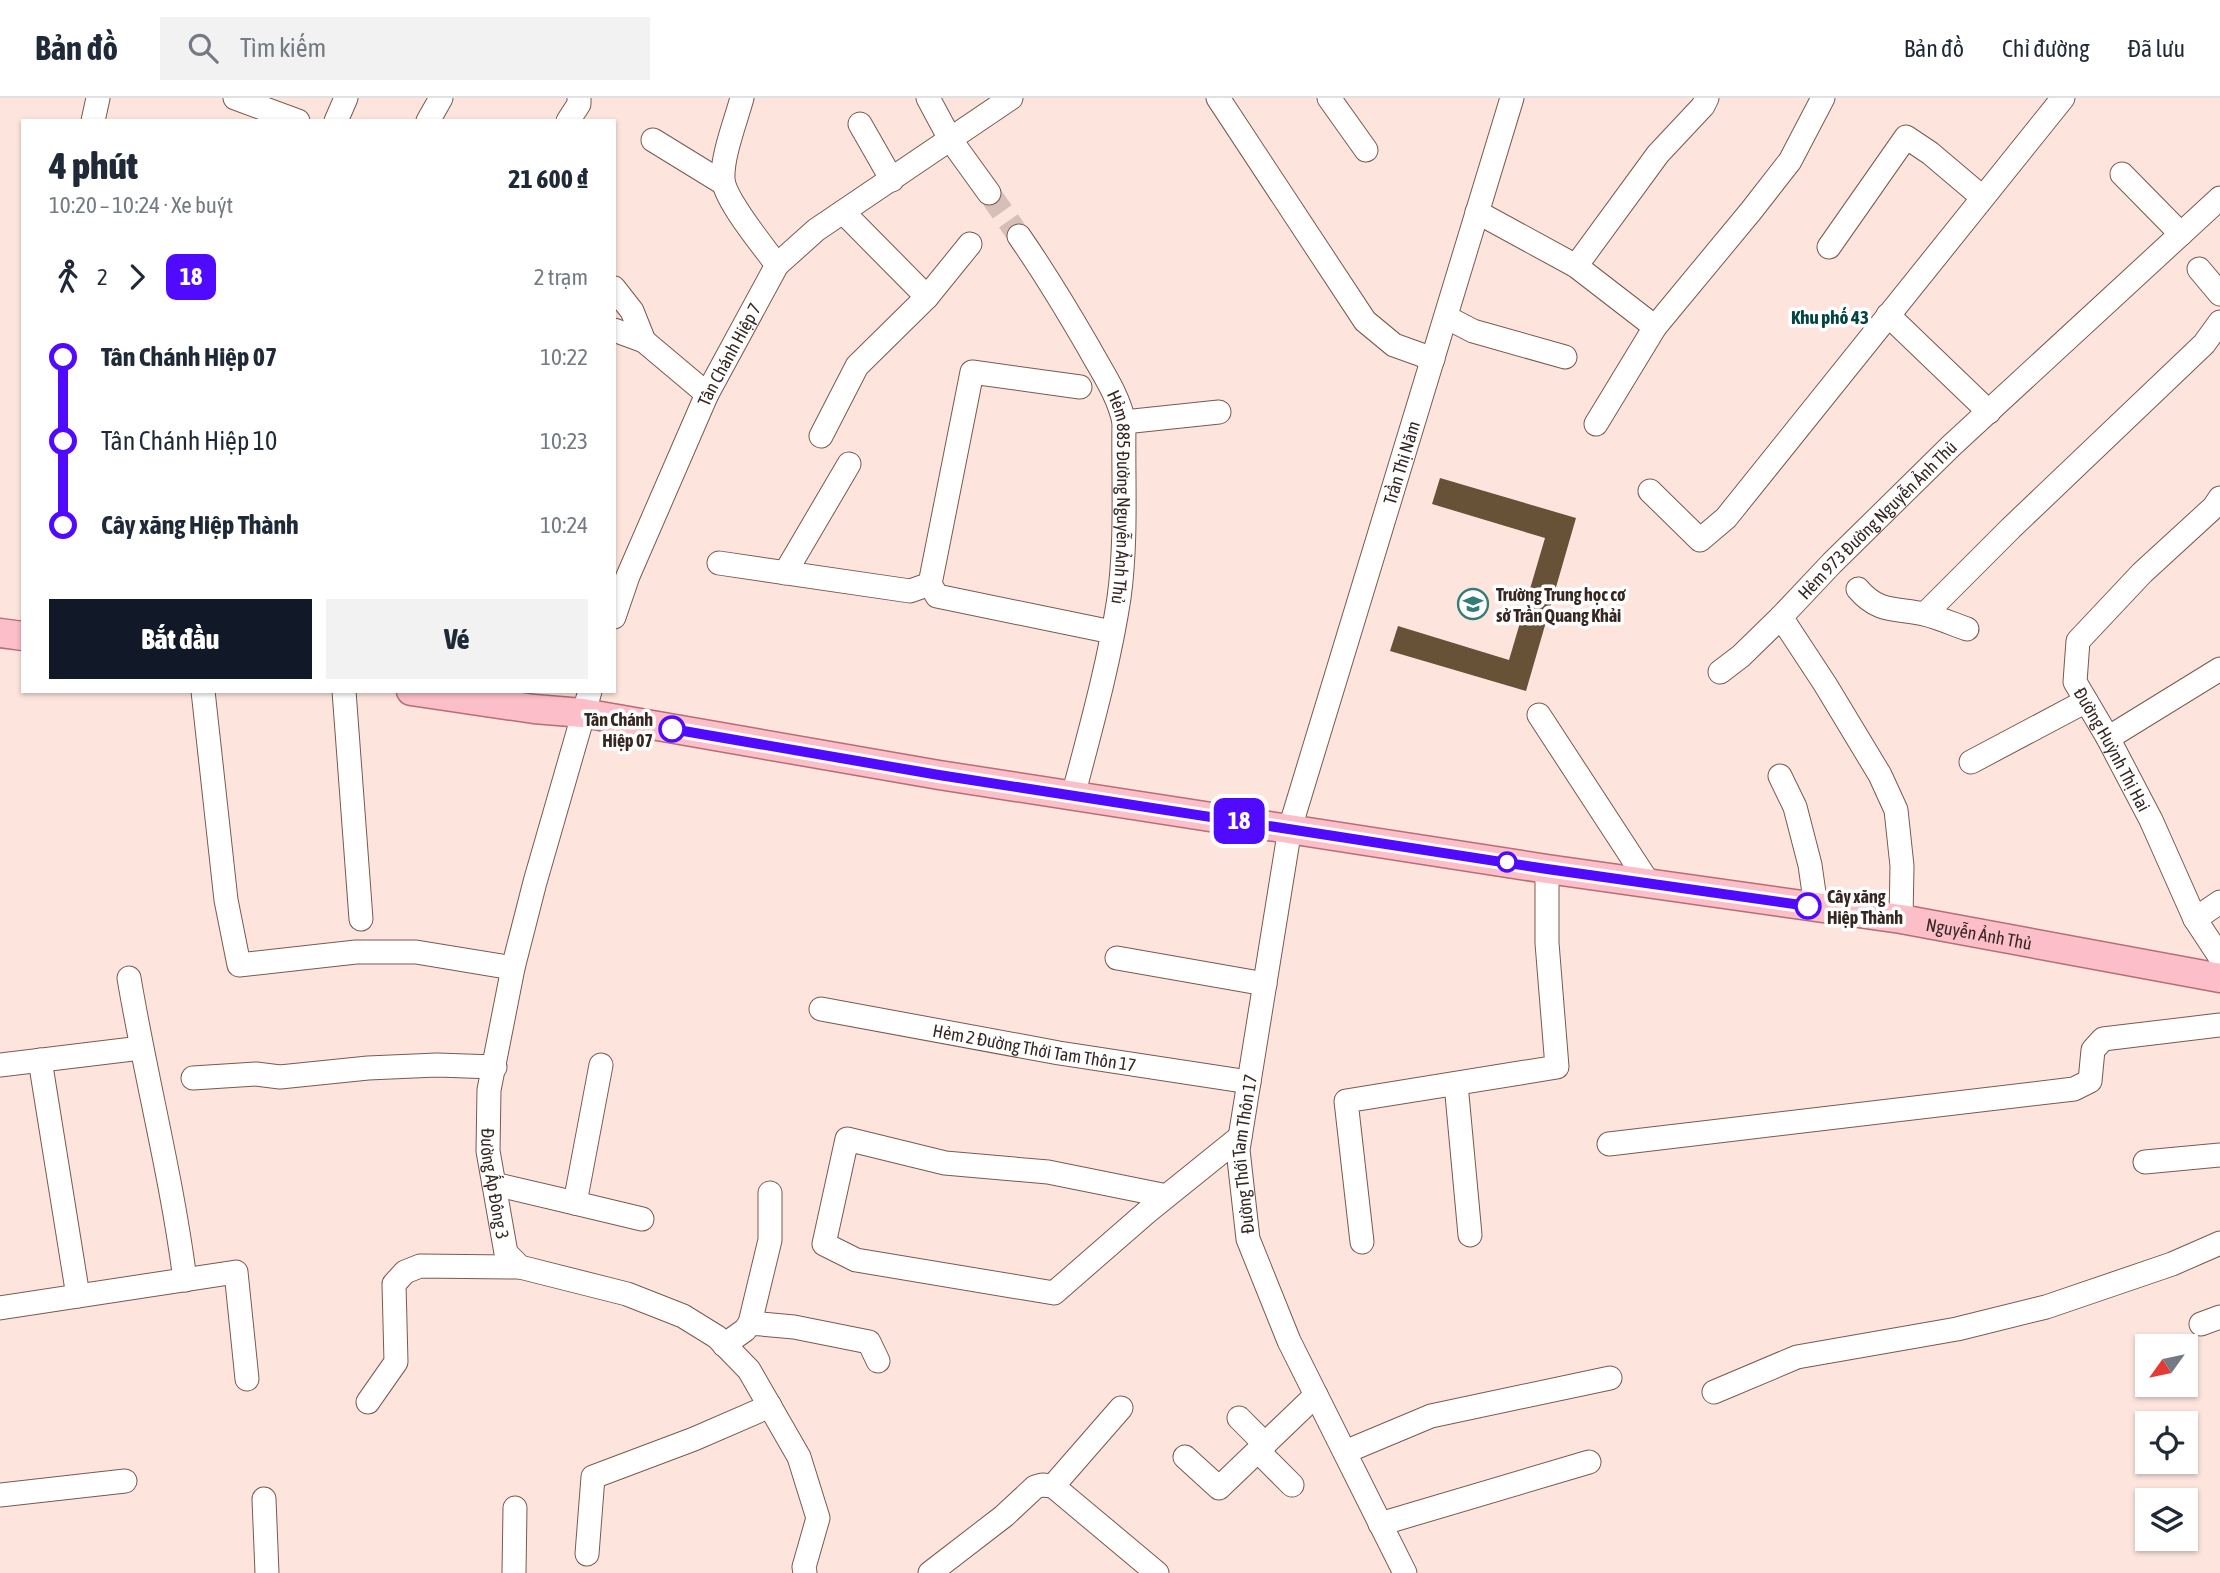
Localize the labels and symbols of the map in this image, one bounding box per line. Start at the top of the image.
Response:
street label: Tân Chánh Hiệp 7 [693,299,765,409]
district label: Khu phố 43 [1791,306,1869,328]
street label: Hẻm 885 Đường Nguyễn Ảnh Thủ [1103,386,1135,606]
street label: Trần Thị Năm [1379,418,1424,507]
street label: Hẻm 973 Đường Nguyễn Ảnh Thủ [1793,436,1961,603]
place label: Trường Trung học cơ sở Trần Quang Khải [1496,584,1626,626]
school or university icon: Trường Trung học cơ sở Trần Quang Khải [1456,587,1490,621]
street label: Đường Huỳnh Thị Hai [2070,683,2155,815]
place label: Tân Chánh Hiệp 07 [584,709,653,751]
marker: Tân Chánh Hiệp 07 [659,716,685,742]
line badge: 18 [1208,798,1270,844]
unlabelled marker [1497,852,1517,872]
place label: Cây xăng Hiệp Thành [1827,886,1903,928]
marker: Cây xăng Hiệp Thành [1795,893,1821,919]
street label: Nguyễn Ảnh Thủ [1924,913,2034,954]
street label: Hẻm 2 Đường Thới Tam Thôn 17 [931,1019,1138,1075]
street label: Đường Thới Tam Thôn 17 [1227,1073,1261,1235]
street label: Đường Ấp Đông 3 [477,1128,514,1241]
north arrow [2135,1334,2198,1396]

